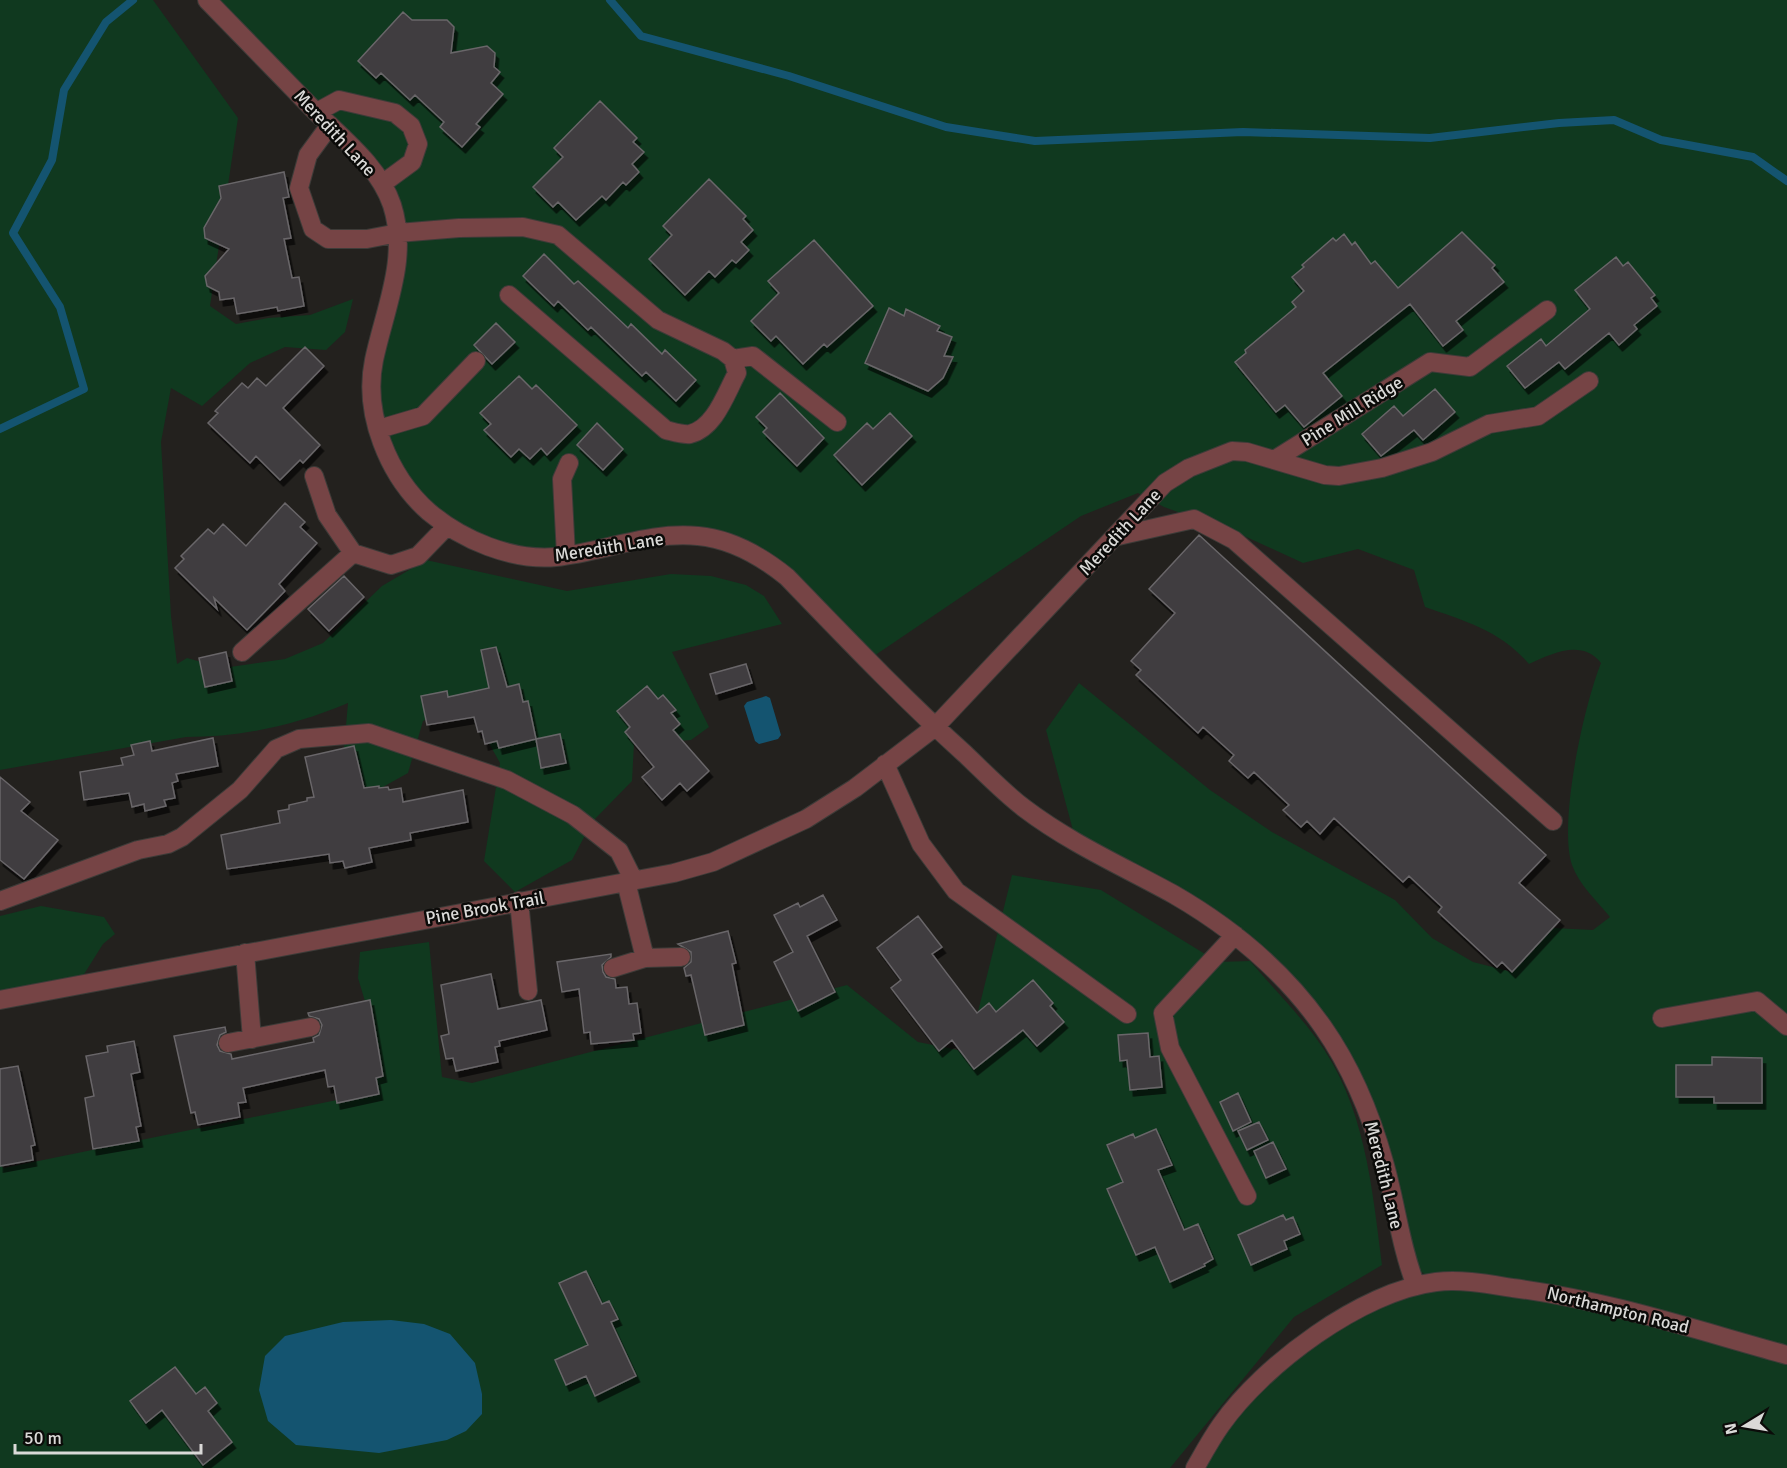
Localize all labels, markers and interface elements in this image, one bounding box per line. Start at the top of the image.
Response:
street label: Meredith Lane [289,85,381,181]
street label: Pine Mill Ridge [1297,371,1407,451]
street label: Meredith Lane [1074,484,1166,580]
street label: Meredith Lane [553,528,665,566]
street label: Pine Brook Trail [424,887,546,929]
street label: Meredith Lane [1360,1119,1408,1231]
street label: Northampton Road [1545,1282,1691,1338]
north arrow [1715,1396,1775,1456]
scale bar [15,1417,201,1455]
text: N [1720,1421,1742,1436]
text: 50 m [24,1427,62,1449]

